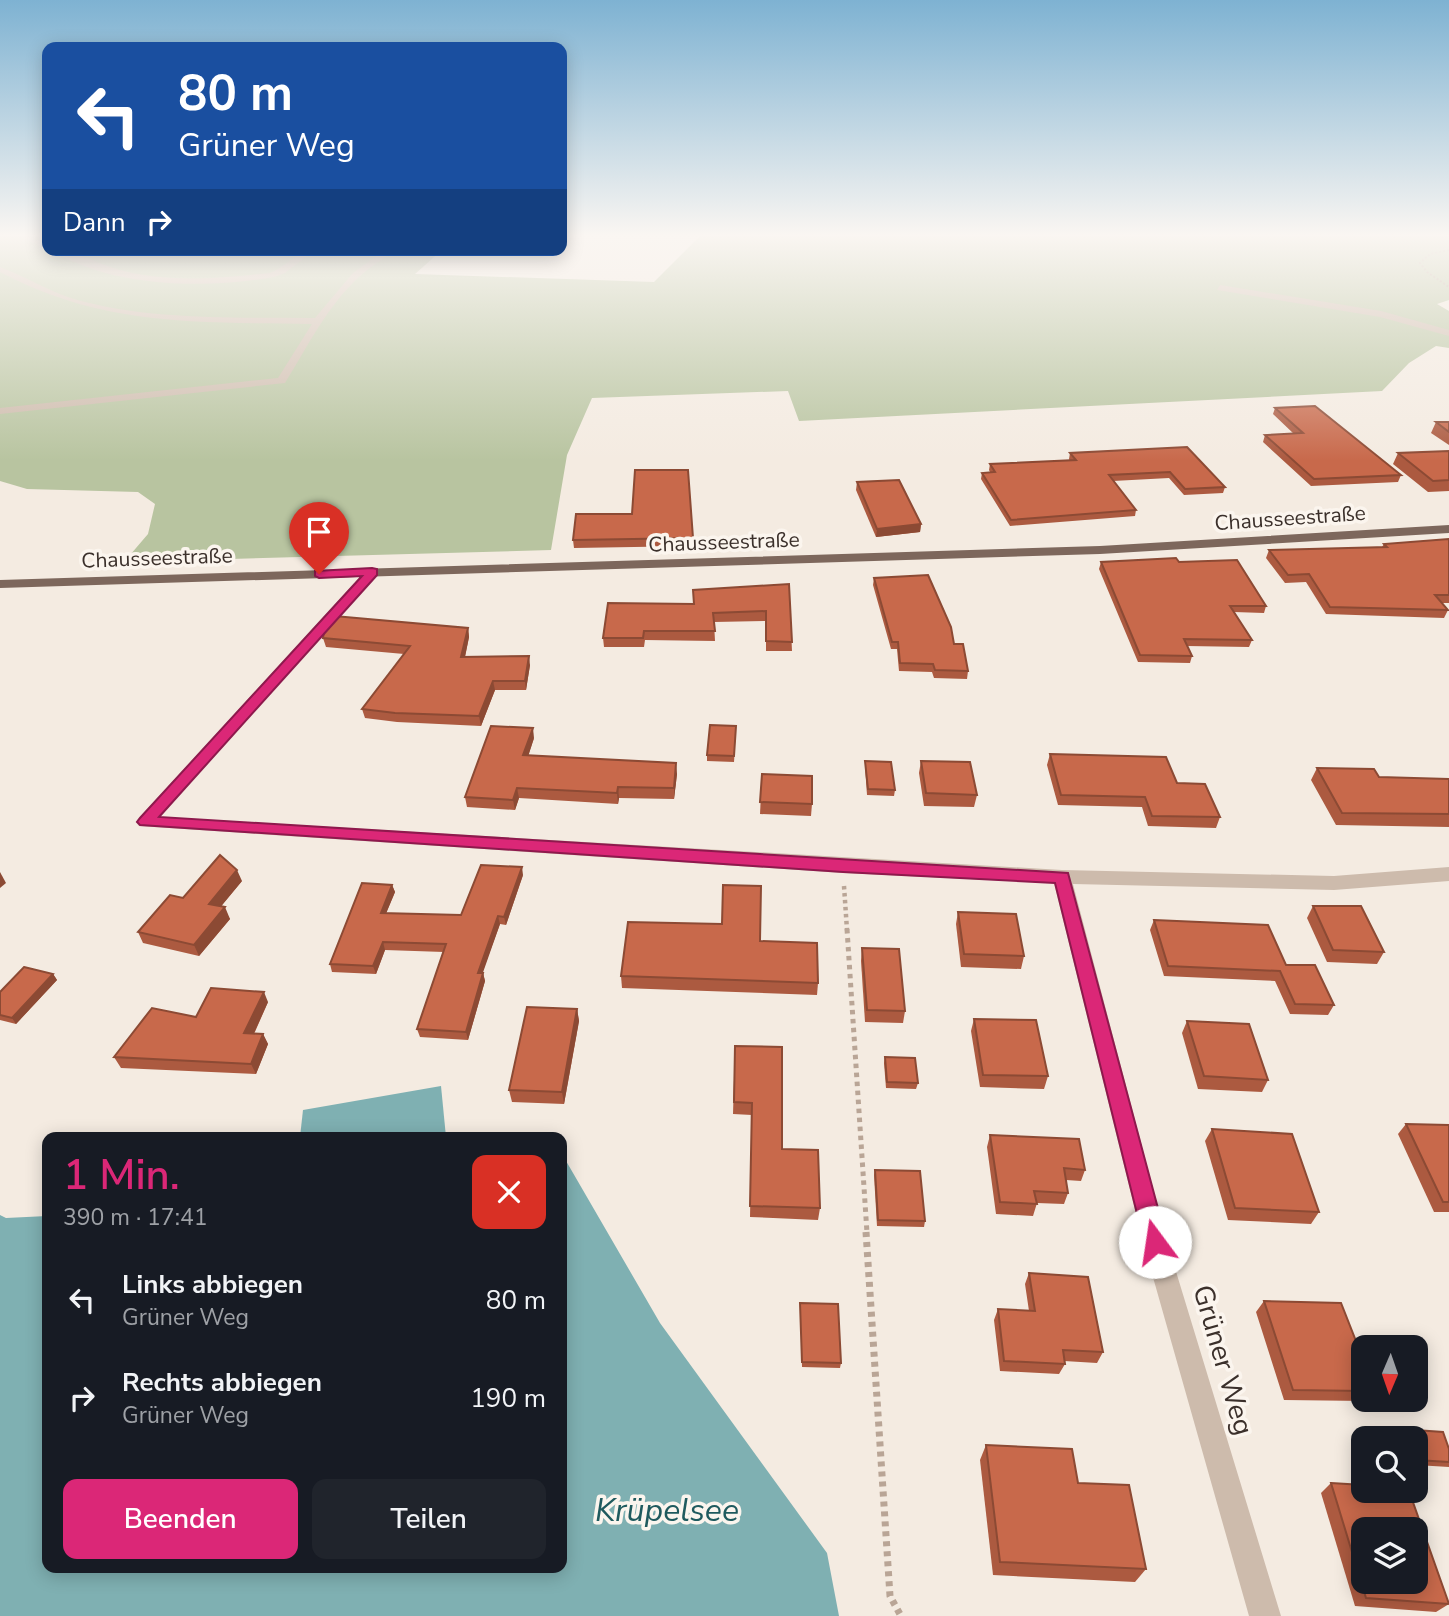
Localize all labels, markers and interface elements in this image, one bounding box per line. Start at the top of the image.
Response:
text: 80 m [178,60,293,127]
icon: left [63,70,154,161]
text: Grüner Weg [178,124,355,167]
icon: right [140,203,178,241]
text: Dann [63,205,126,240]
street label: Chausseestraße [1213,499,1367,537]
pin [289,502,349,574]
icon: arrive [300,513,338,551]
street label: Chausseestraße [648,525,800,559]
street label: Chausseestraße [81,541,233,575]
text: 1 Min. [63,1147,180,1204]
button: close [472,1155,546,1229]
text: 390 m · 17:41 [63,1202,208,1233]
position arrow [1118,1205,1192,1279]
text: Links abbiegen [122,1267,303,1302]
street label: Grüner Weg [1183,1280,1263,1440]
icon: left [63,1281,101,1319]
text: 80 m [486,1283,546,1318]
text: Grüner Weg [122,1302,249,1333]
north arrow [1351,1335,1428,1412]
map controls [1351,1335,1428,1594]
text: Rechts abbiegen [122,1365,322,1400]
icon: right [63,1379,101,1417]
text: 190 m [470,1381,546,1416]
text: Grüner Weg [122,1400,249,1431]
button: search [1351,1426,1428,1503]
button: Beenden [63,1479,298,1559]
button: Teilen [312,1479,546,1559]
water label: Krüpelsee [595,1489,739,1532]
button: layers [1351,1517,1428,1594]

